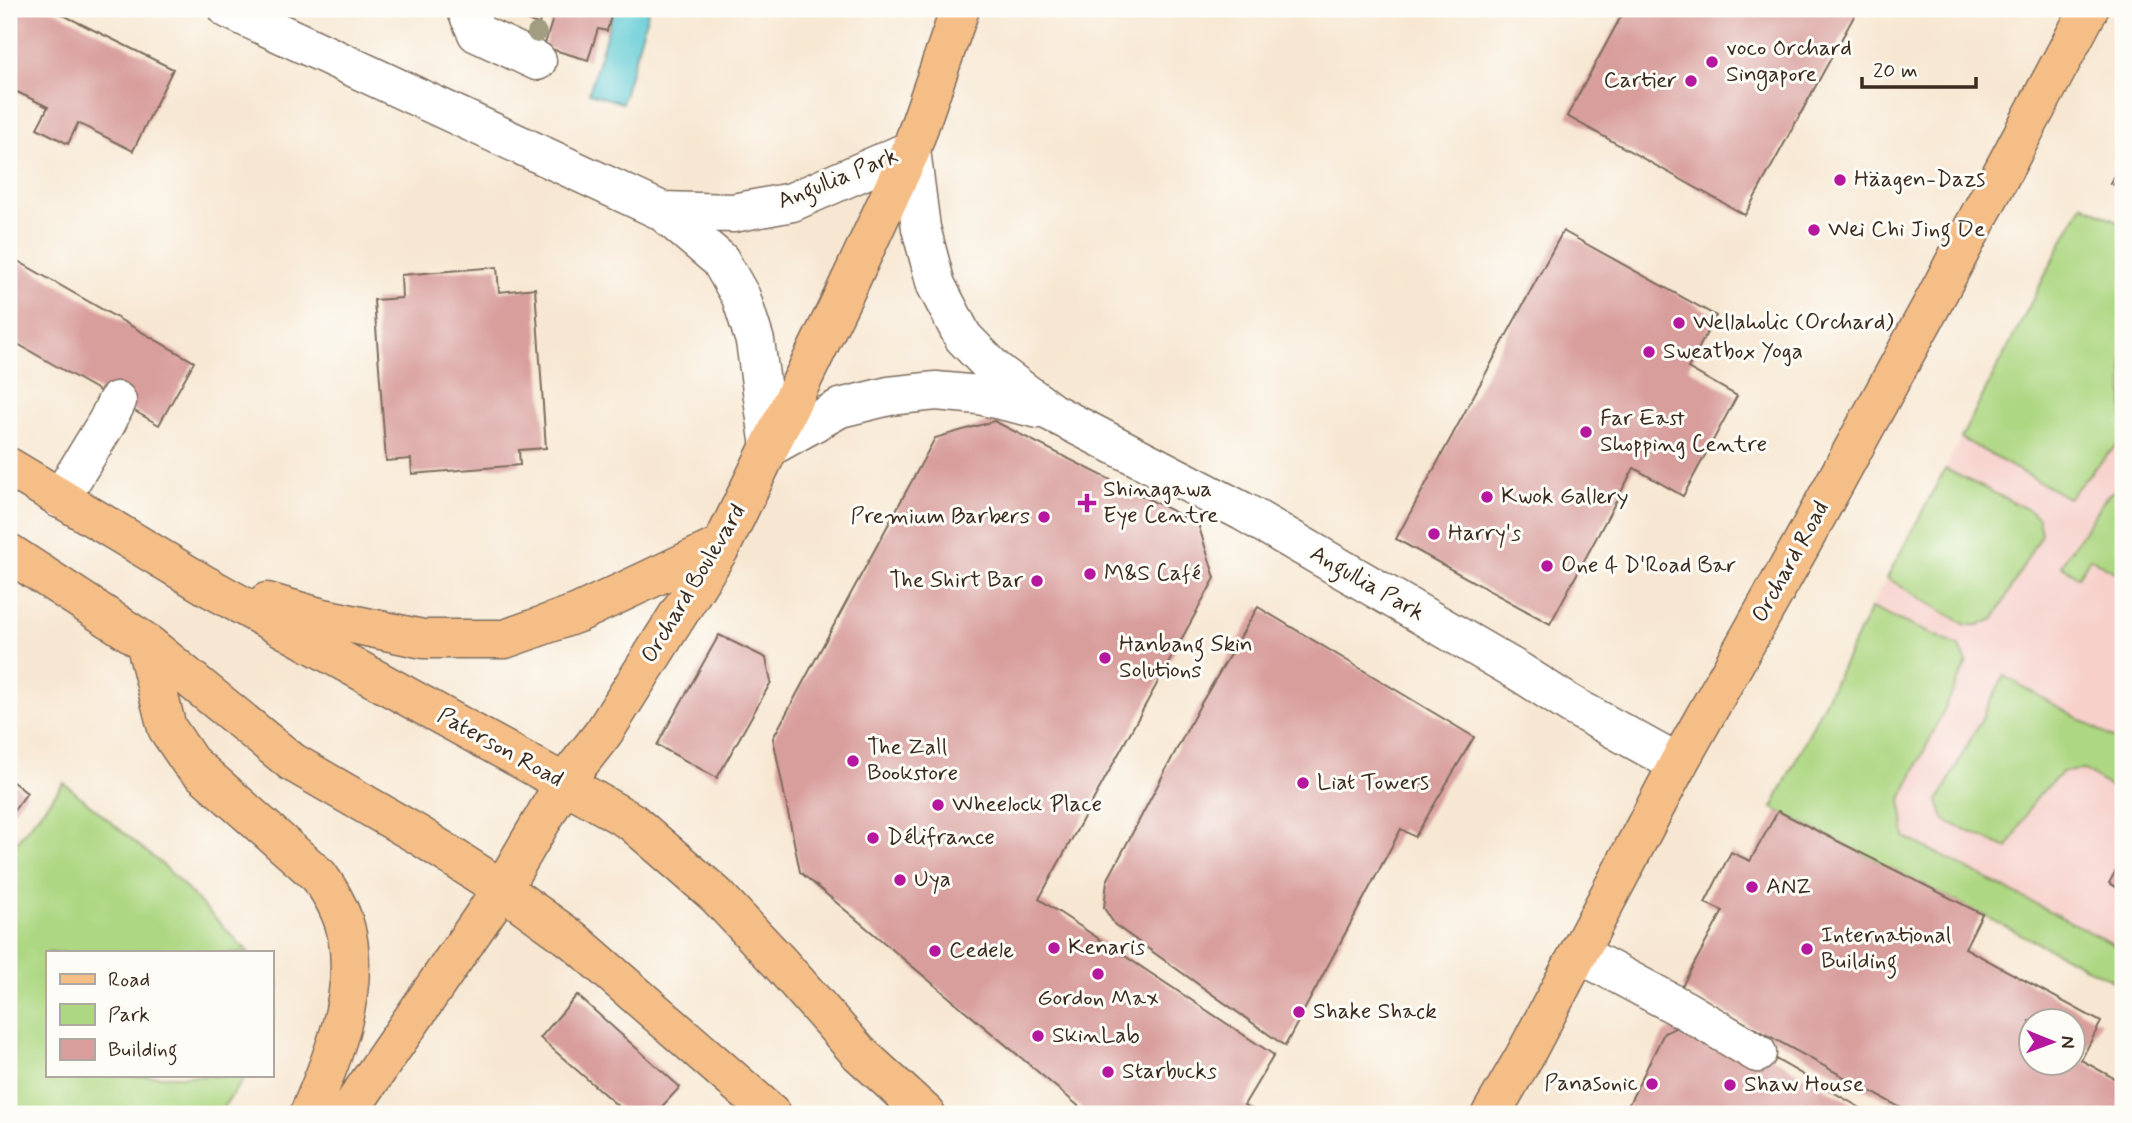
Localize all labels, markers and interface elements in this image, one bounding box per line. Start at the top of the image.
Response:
place label: voco Orchard Singapore [1726,34,1852,92]
scale bar [1862,46,1976,90]
marker: voco Orchard Singapore [1704,54,1720,70]
text: 20 m [1873,57,1918,85]
place label: Cartier [1603,66,1677,96]
marker: Cartier [1683,73,1699,89]
street label: Angullia Park [773,141,903,219]
place label: Häagen-Dazs [1854,165,1985,195]
marker: Häagen-Dazs [1832,172,1848,188]
place label: Wei Chi Jing De [1828,215,1985,247]
marker: Wei Chi Jing De [1806,222,1822,238]
place label: Wellaholic (Orchard) [1693,308,1894,338]
marker: Wellaholic (Orchard) [1671,315,1687,331]
place label: Sweatbox Yoga [1663,337,1803,367]
marker: Sweatbox Yoga [1641,344,1657,360]
place label: Far East Shopping Centre [1600,404,1767,460]
marker: Far East Shopping Centre [1578,424,1594,440]
place label: Shinagawa Eye Centre [1103,475,1218,531]
place label: Kwok Gallery [1501,482,1629,512]
marker: Kwok Gallery [1479,489,1495,505]
marker: Shinagawa Eye Centre [1077,493,1097,513]
street label: Orchard Road [1745,496,1837,628]
street label: Orchard Boulevard [635,499,753,669]
place label: Premium Barbers [851,502,1030,532]
marker: Premium Barbers [1036,509,1052,525]
place label: Harry's [1448,519,1521,549]
marker: Harry's [1426,526,1442,542]
street label: Angullia Park [1303,539,1430,631]
place label: One 4 D'Road Bar [1561,551,1736,581]
marker: One 4 D'Road Bar [1539,558,1555,574]
place label: M&S Café [1104,559,1201,589]
place label: The Shirt Bar [889,566,1023,596]
marker: M&S Café [1082,566,1098,582]
marker: The Shirt Bar [1029,573,1045,589]
place label: Hanbang Skin Solutions [1119,630,1253,686]
marker: Hanbang Skin Solutions [1097,650,1113,666]
street label: Paterson Road [432,701,568,795]
place label: The Zall Bookstore [867,733,958,789]
marker: The Zall Bookstore [845,753,861,769]
place label: Liat Towers [1317,768,1429,798]
marker: Liat Towers [1295,775,1311,791]
place label: Wheelock Place [952,790,1102,820]
marker: Wheelock Place [930,797,946,813]
place label: Délifrance [887,823,995,853]
marker: Délifrance [865,830,881,846]
place label: Uya [914,865,951,895]
marker: Uya [892,872,908,888]
place label: ANZ [1766,872,1811,902]
marker: ANZ [1744,879,1760,895]
place label: International Building [1821,921,1951,979]
place label: Kenaris [1068,933,1145,963]
place label: Cedele [949,936,1014,966]
marker: Kenaris [1046,940,1062,956]
marker: International Building [1799,941,1815,957]
marker: Cedele [927,943,943,959]
legend [46,951,273,1078]
text: Road [108,966,150,994]
marker: Gordon Max [1090,966,1106,982]
place label: Gordon Max [1037,984,1159,1014]
place label: Shake Shack [1313,997,1437,1027]
text: Park [108,1001,150,1029]
marker: Shake Shack [1291,1004,1307,1020]
north arrow [2016,1007,2086,1078]
place label: SkinLab [1052,1021,1140,1051]
marker: SkinLab [1030,1028,1046,1044]
text: Building [108,1036,178,1066]
text: N [2055,1036,2080,1049]
place label: Starbucks [1122,1057,1217,1087]
marker: Starbucks [1100,1064,1116,1080]
place label: Panasonic [1544,1069,1638,1099]
place label: Shaw House [1744,1070,1864,1100]
marker: Panasonic [1644,1076,1660,1092]
marker: Shaw House [1722,1077,1738,1093]

